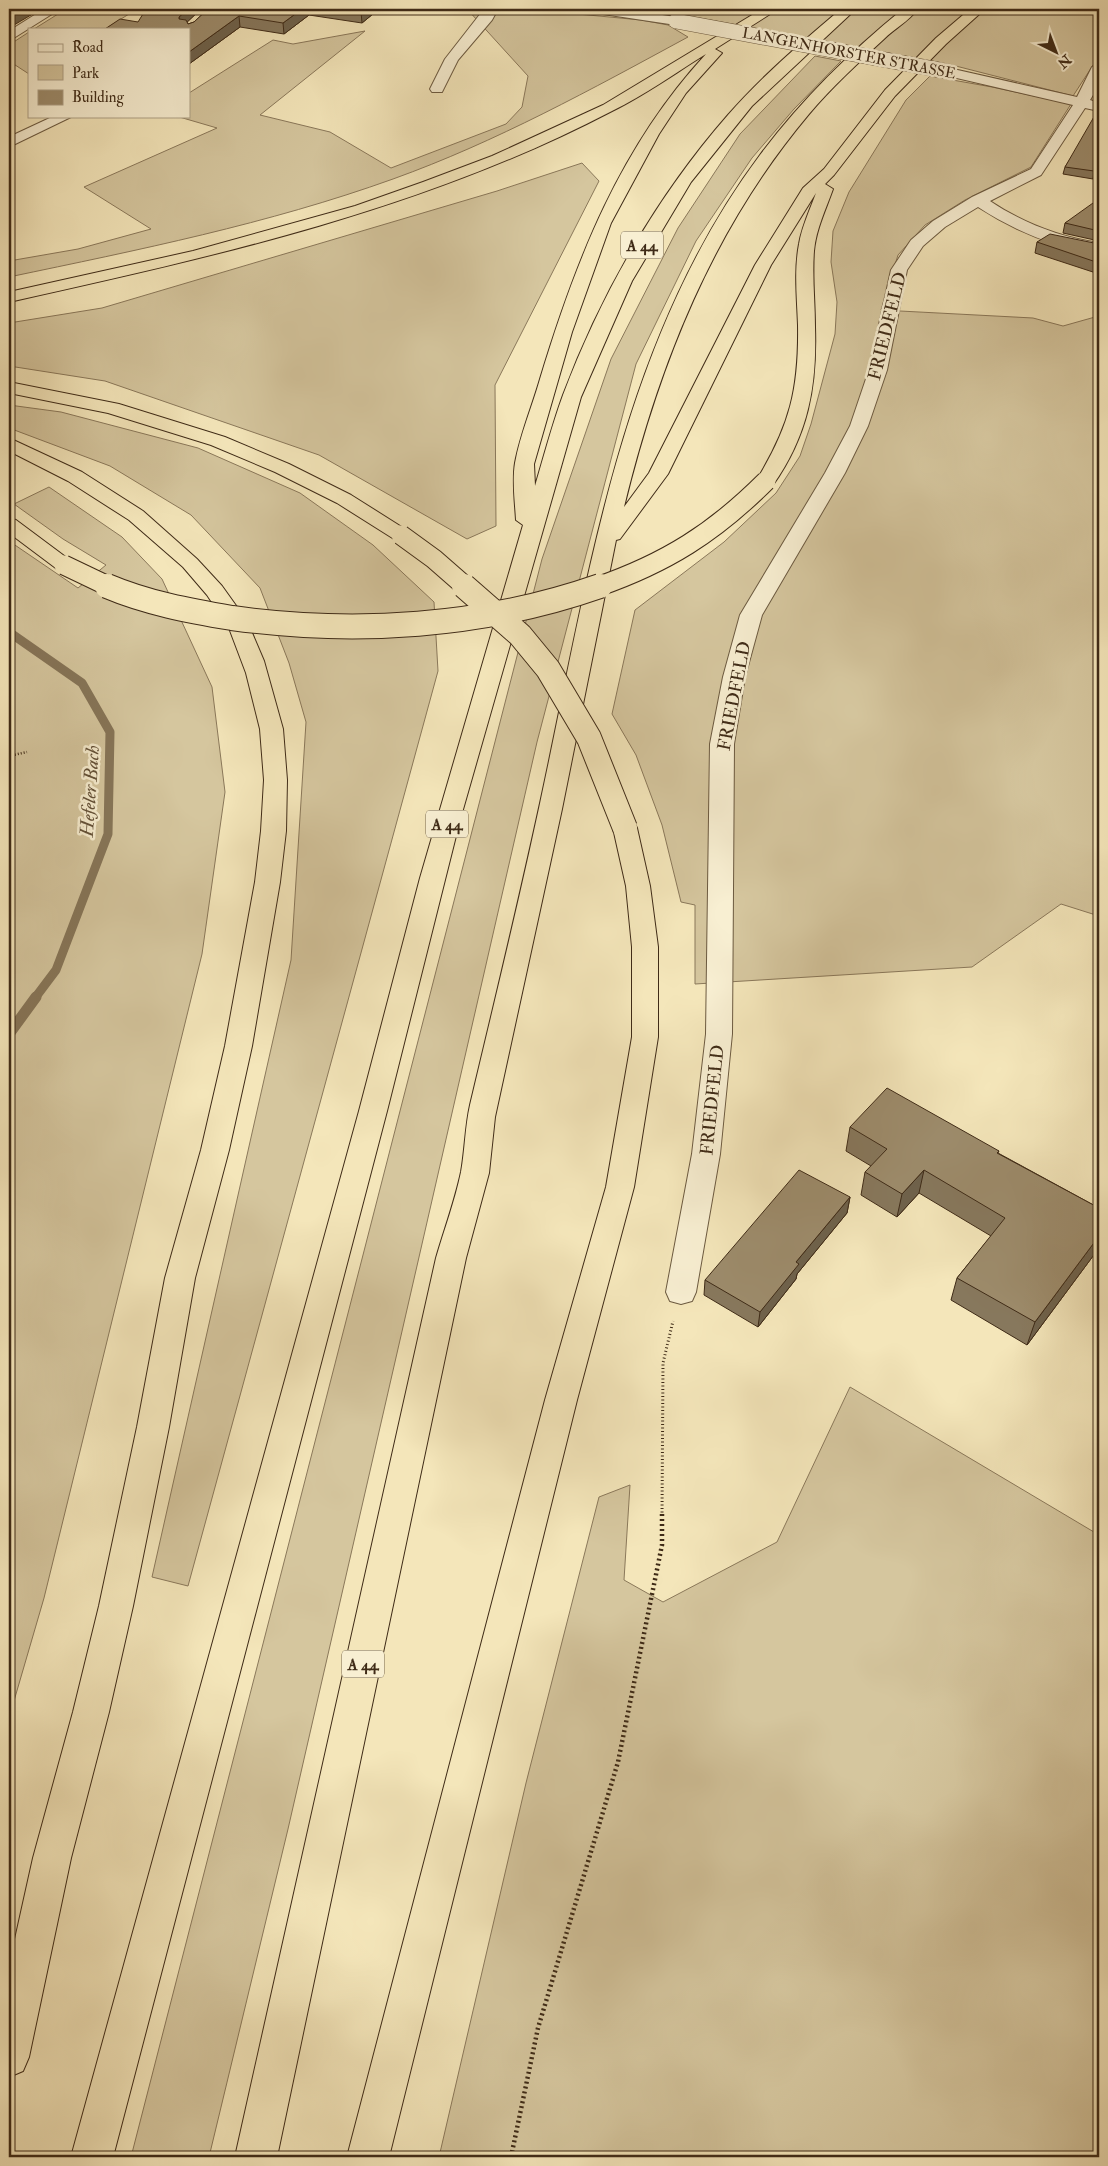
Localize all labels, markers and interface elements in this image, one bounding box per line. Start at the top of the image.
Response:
street label: LANGENHORSTER STRASSE [741,23,957,84]
legend [28,28,190,118]
north arrow [1030,28,1080,78]
text: Road [72,38,104,57]
text: N [1054,50,1075,72]
text: Park [72,64,99,83]
text: Building [72,88,124,107]
road number: A 44 [621,232,663,258]
street label: FRIEDFELD [863,270,912,383]
street label: FRIEDFELD [713,639,756,753]
water label: Hefeler Bach [75,745,105,839]
road number: A 44 [426,811,468,838]
street label: FRIEDFELD [695,1044,730,1156]
road number: A 44 [342,1650,384,1678]

